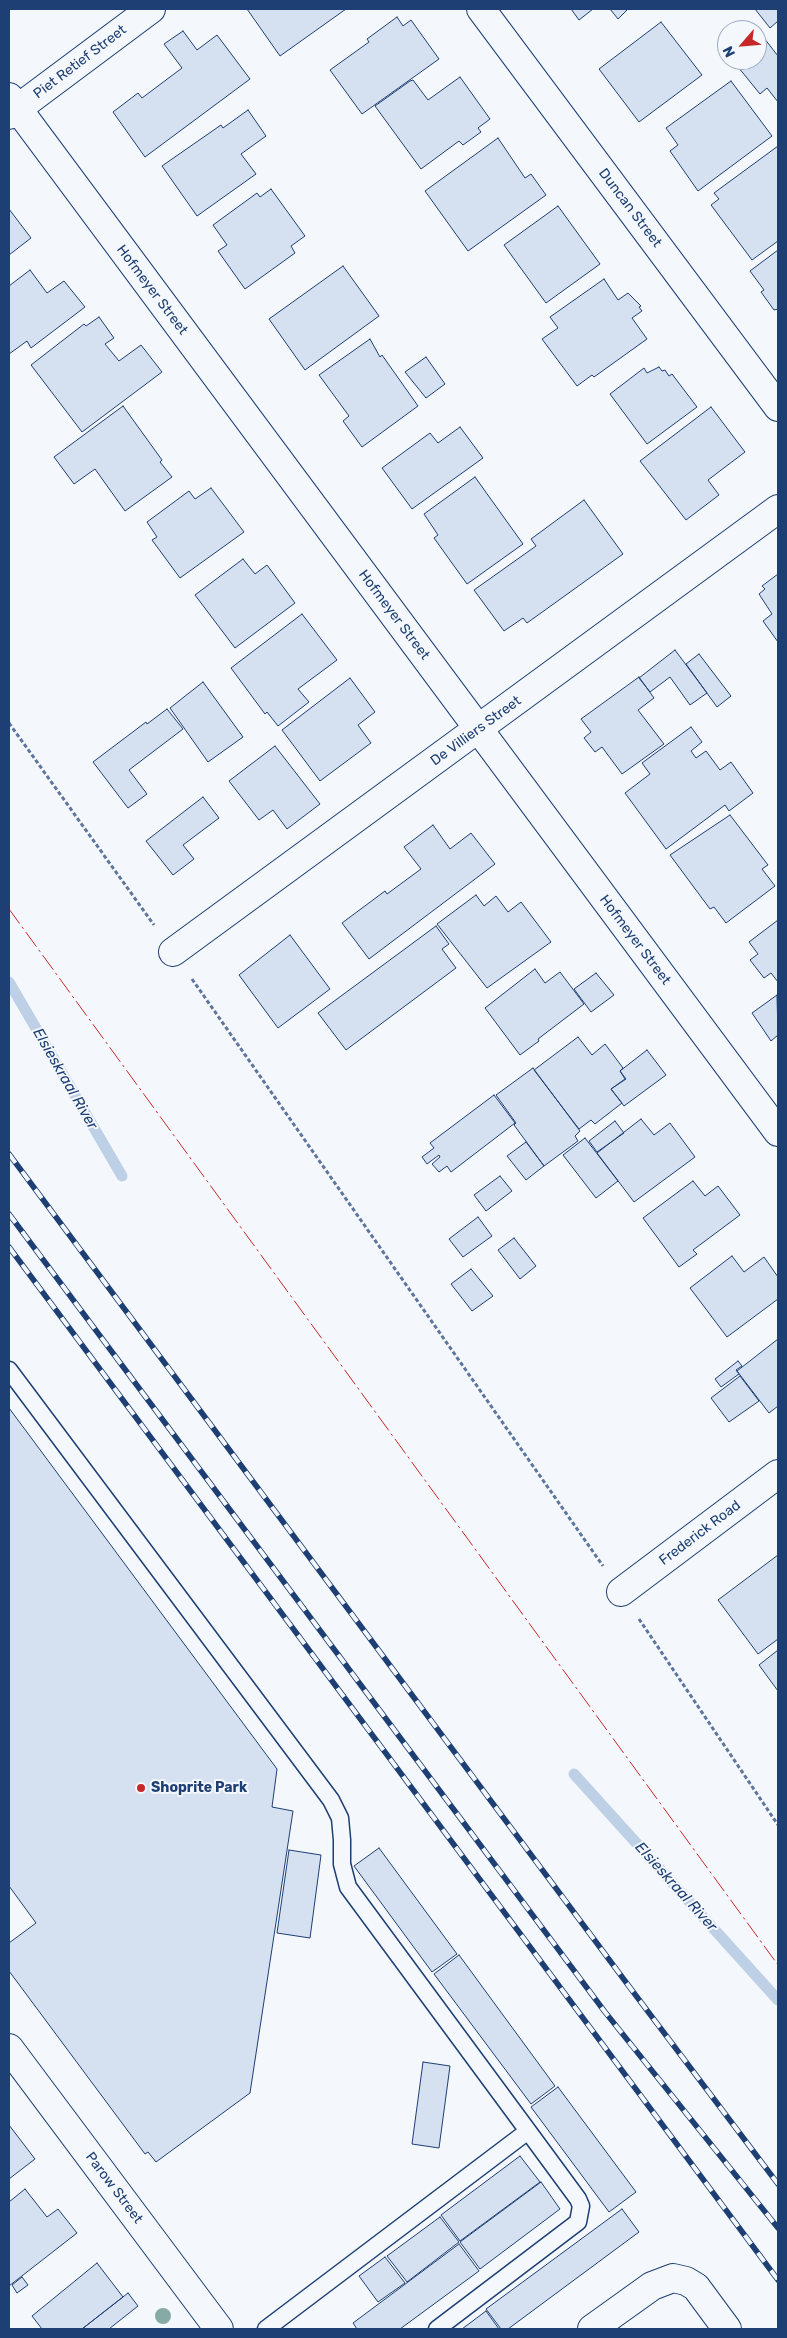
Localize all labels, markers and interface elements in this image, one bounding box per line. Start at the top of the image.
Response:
north arrow [717,20,767,70]
street label: Piet Retief Street [30,22,130,102]
text: N [719,43,739,60]
street label: Duncan Street [595,165,665,251]
street label: Hofmeyer Street [113,242,191,338]
street label: Hofmeyer Street [355,567,433,663]
street label: De Villiers Street [427,693,525,769]
street label: Hofmeyer Street [596,892,674,988]
water label: Elsieskraal River [29,1025,101,1133]
street label: Frederick Road [656,1497,744,1569]
place label: Shoprite Park [151,1780,247,1796]
marker: Shoprite Park [135,1782,147,1794]
water label: Elsieskraal River [631,1839,721,1935]
street label: Parow Street [82,2149,146,2227]

